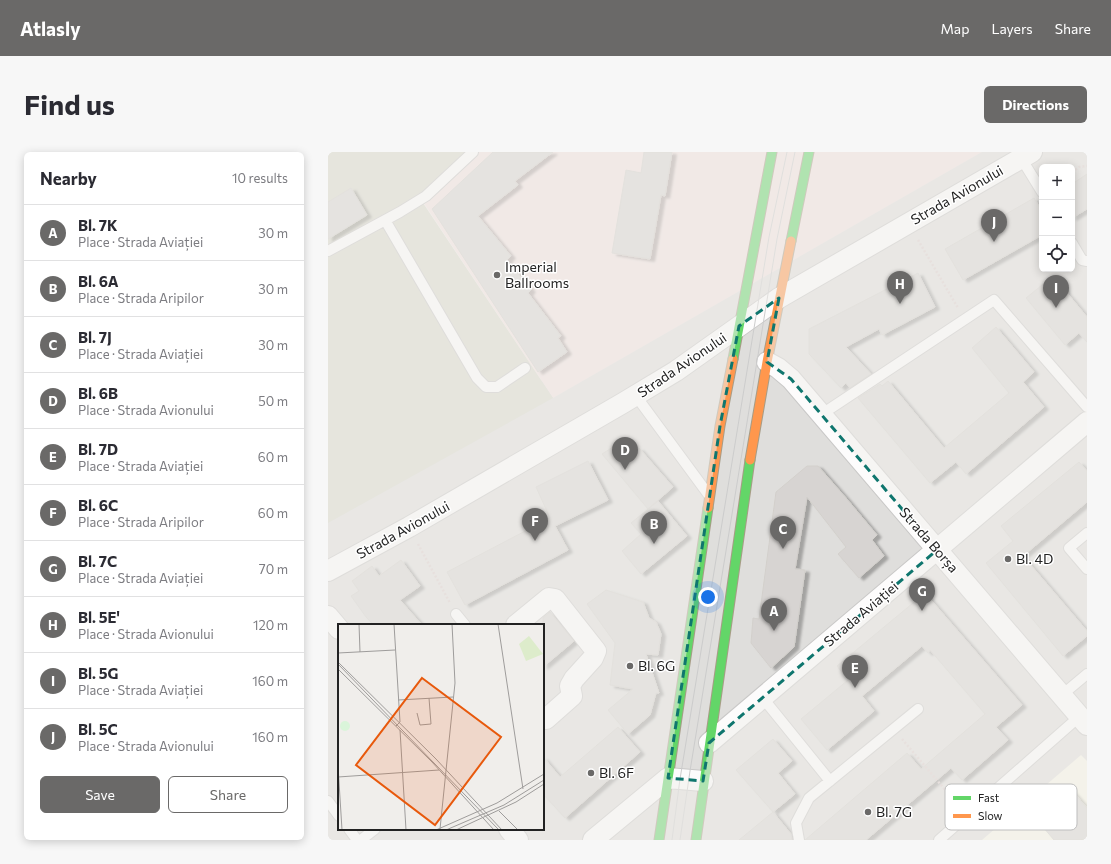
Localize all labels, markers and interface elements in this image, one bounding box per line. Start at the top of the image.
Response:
text: Atlasly [20,17,81,40]
text: Map [941,20,969,37]
text: Layers [991,20,1033,37]
text: Share [1055,20,1091,37]
button: Directions [984,86,1087,123]
text: Find us [24,87,115,121]
street label: Strada Avionului [908,161,1006,228]
map controls [1039,164,1075,272]
button: + [1039,164,1075,200]
text: Nearby [40,168,97,189]
text: 10 results [232,170,288,186]
button: − [1039,200,1075,236]
pin: J [981,209,1007,242]
text: Bl. 7K [78,216,118,234]
text: A [48,225,58,241]
text: 30 m [258,225,288,241]
text: Place · Strada Aviației [78,234,203,250]
button: locate [1039,236,1075,272]
place label: Imperial Ballrooms [505,258,569,291]
marker: Imperial Ballrooms [492,270,502,280]
pin: H [887,271,913,304]
text: Bl. 6A [78,272,119,290]
pin: I [1043,275,1069,308]
text: B [49,281,57,297]
text: 30 m [258,281,288,297]
text: Place · Strada Aripilor [78,290,204,306]
text: Bl. 7J [78,328,112,346]
street label: Strada Avionului [634,329,729,401]
text: C [49,337,57,353]
text: 30 m [258,337,288,353]
text: Place · Strada Aviației [78,346,203,362]
text: Bl. 6B [78,384,118,402]
text: D [48,393,58,409]
text: 50 m [258,393,288,409]
text: Place · Strada Avionului [78,402,214,418]
pin: D [612,437,638,470]
text: Bl. 7D [78,440,118,458]
text: E [49,449,57,465]
text: 60 m [258,449,288,465]
text: Place · Strada Aviației [78,458,203,474]
text: Bl. 6C [78,496,118,514]
street label: Strada Avionului [353,497,452,562]
street label: Strada Borșa [896,503,962,577]
text: F [49,505,57,521]
text: 60 m [258,505,288,521]
pin: F [522,508,548,541]
pin: B [641,511,667,544]
text: Place · Strada Aripilor [78,514,204,530]
pin: C [770,516,796,549]
place label: Bl. 4D [1016,550,1053,567]
text: Bl. 7C [78,552,117,570]
marker: Bl. 4D [1003,554,1013,564]
text: G [48,561,58,577]
text: 70 m [259,561,288,577]
text: Place · Strada Aviației [78,570,203,586]
street label: Strada Aviației [820,577,902,651]
pin: G [909,578,935,611]
your location [698,587,718,607]
pin: A [761,598,787,631]
text: Bl. 5E' [78,608,120,626]
text: H [48,617,58,633]
text: 120 m [253,617,288,633]
inset map [338,624,544,830]
text: Place · Strada Avionului [78,626,214,642]
pin: E [842,655,868,688]
place label: Bl. 6G [638,657,675,674]
marker: Bl. 6G [625,661,635,671]
text: Bl. 5G [78,664,119,682]
text: I [51,673,55,689]
text: 160 m [252,673,288,689]
text: Place · Strada Aviației [78,682,203,698]
text: Bl. 5C [78,720,118,738]
text: J [51,729,55,745]
text: 160 m [252,729,288,745]
text: Place · Strada Avionului [78,738,214,754]
place label: Bl. 6F [599,764,634,781]
marker: Bl. 6F [586,768,596,778]
button: Save [40,776,160,813]
button: Share [168,776,288,813]
legend [945,784,1077,830]
text: Fast [978,791,1000,804]
place label: Bl. 7G [876,803,912,820]
marker: Bl. 7G [863,807,873,817]
text: Slow [978,809,1003,822]

